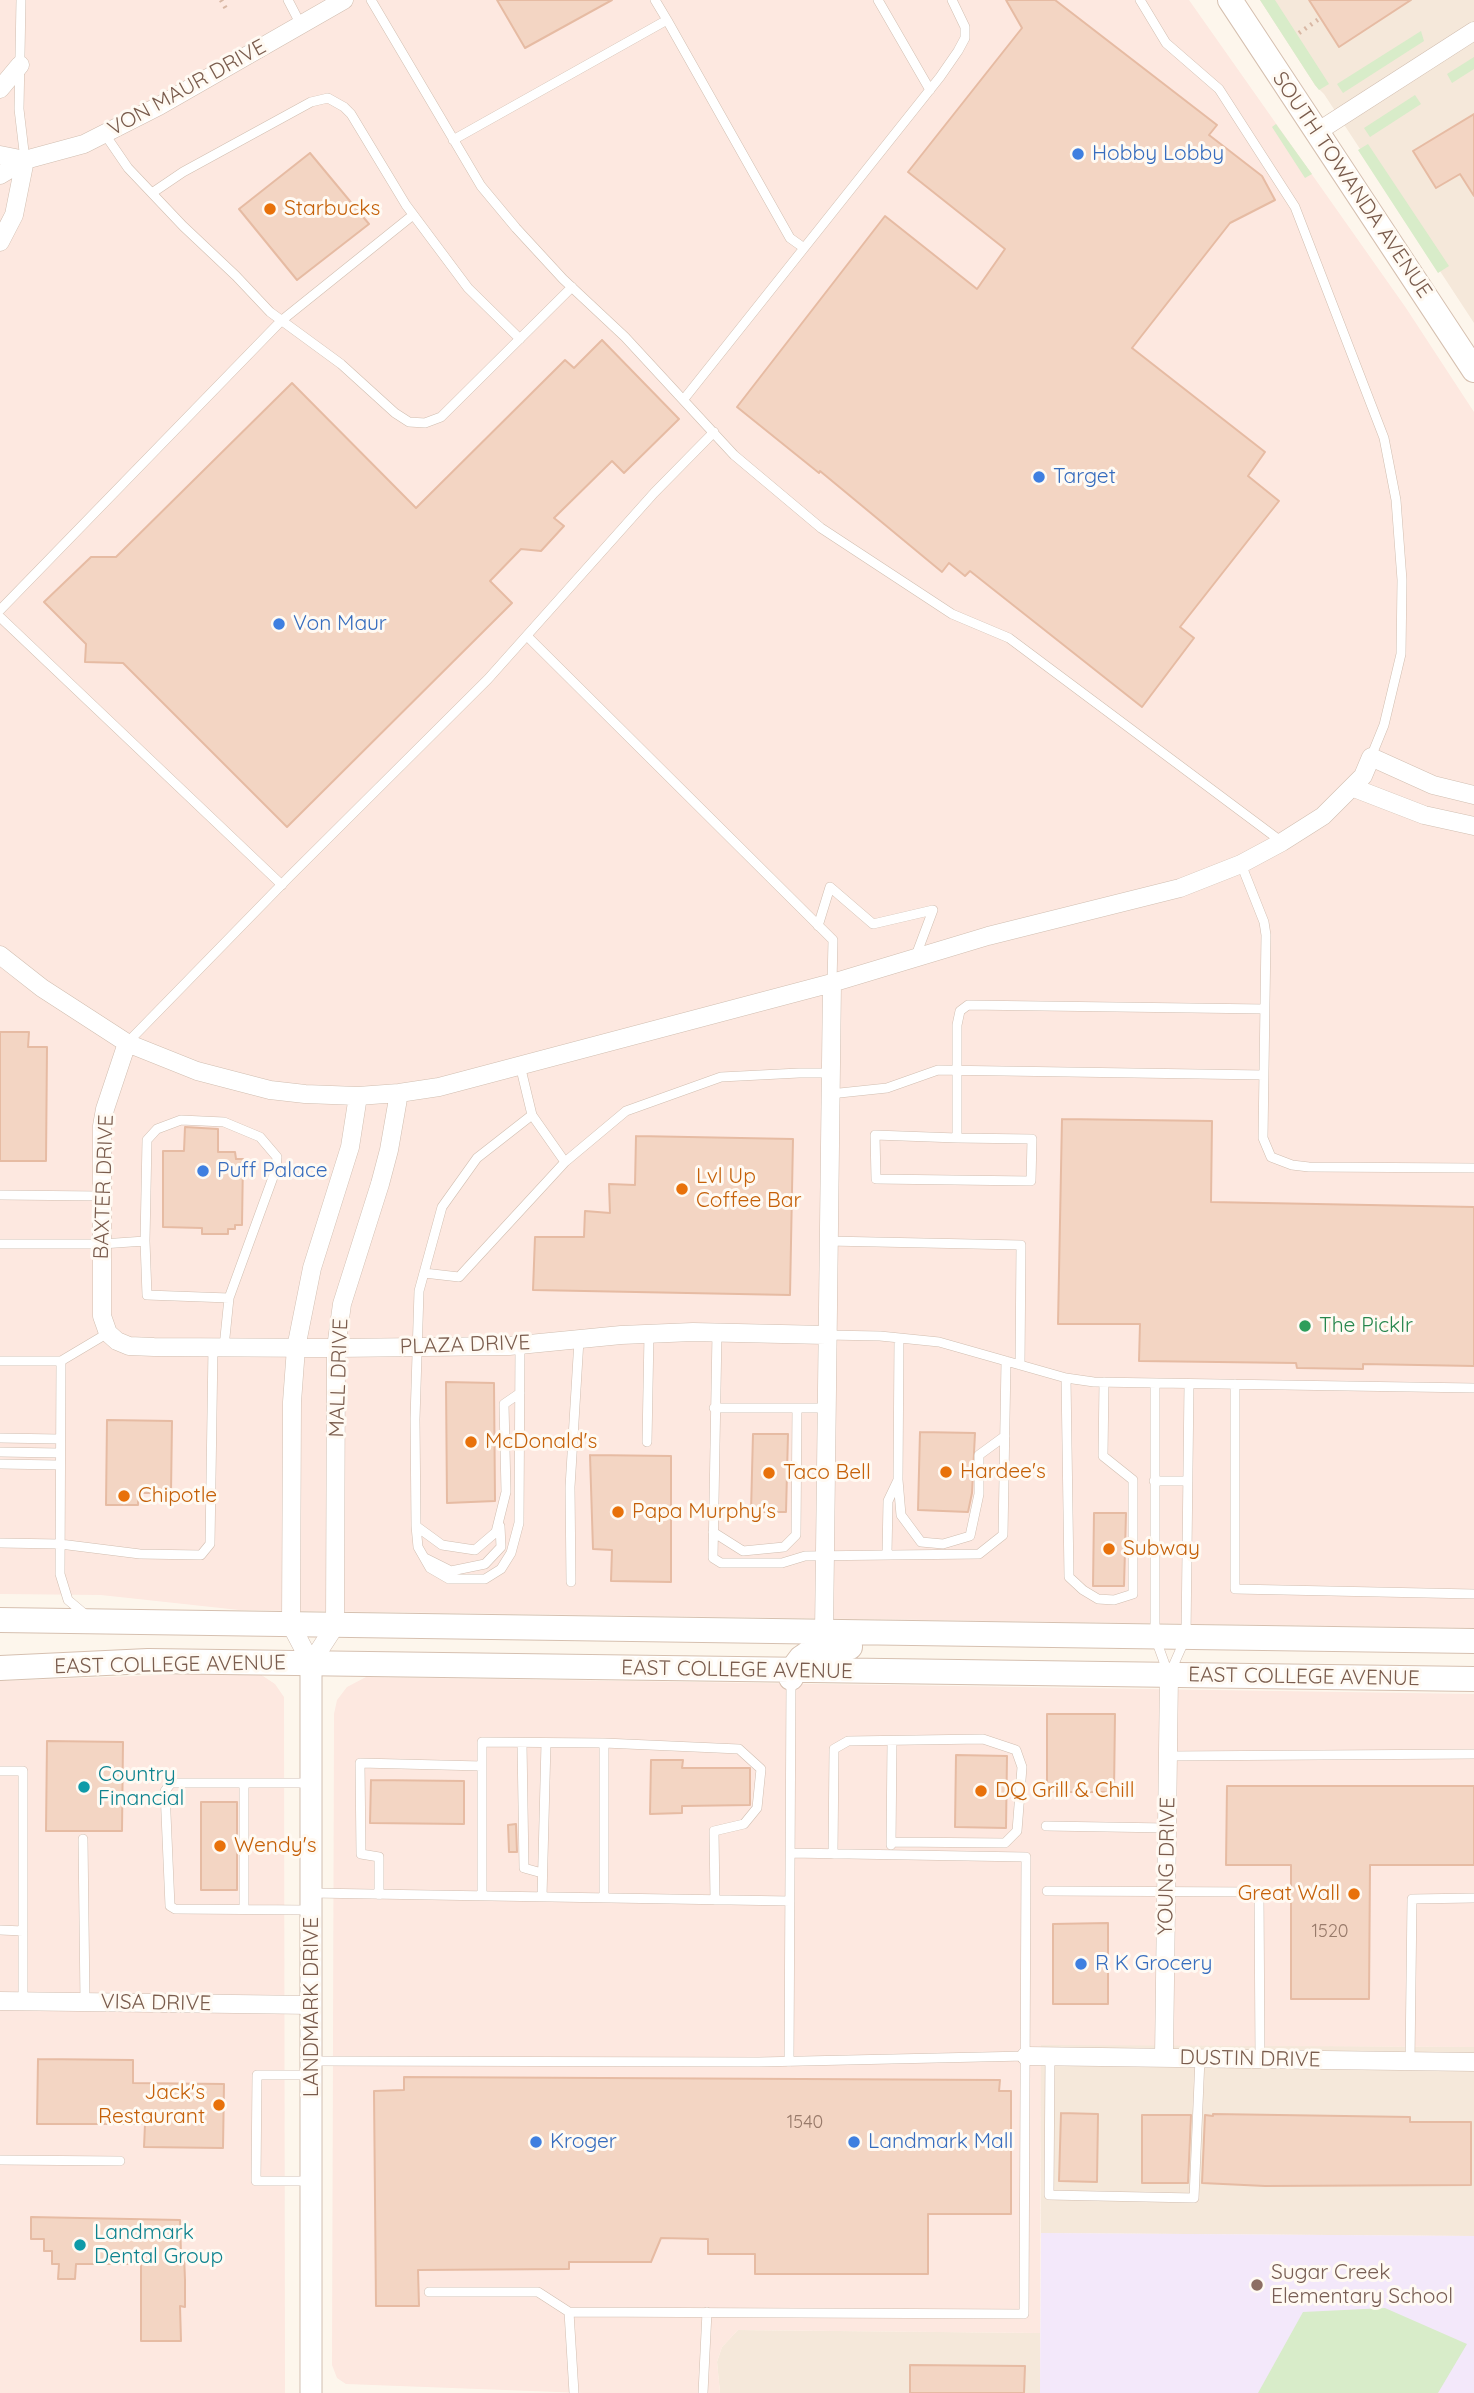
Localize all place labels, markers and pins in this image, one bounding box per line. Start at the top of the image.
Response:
place label: Hobby Lobby [1092,141,1224,167]
marker: Hobby Lobby [1070,146,1086,162]
place label: Starbucks [284,196,380,222]
marker: Starbucks [262,201,278,217]
place label: Target [1053,464,1116,490]
marker: Target [1031,469,1047,485]
place label: Von Maur [293,611,387,637]
marker: Von Maur [271,616,287,632]
place label: Puff Palace [217,1158,328,1184]
marker: Puff Palace [195,1163,211,1179]
place label: Lvl Up Coffee Bar [696,1164,801,1214]
marker: Lvl Up Coffee Bar [674,1181,690,1197]
place label: The Picklr [1319,1313,1413,1339]
marker: The Picklr [1297,1318,1313,1334]
place label: McDonald's [485,1429,597,1455]
marker: McDonald's [463,1434,479,1450]
place label: Hardee's [960,1459,1046,1485]
place label: Taco Bell [783,1460,871,1486]
marker: Hardee's [938,1464,954,1480]
marker: Taco Bell [761,1465,777,1481]
place label: Chipotle [138,1483,217,1509]
marker: Chipotle [116,1488,132,1504]
place label: Papa Murphy's [632,1499,776,1525]
marker: Papa Murphy's [610,1504,626,1520]
place label: Subway [1123,1536,1200,1562]
marker: Subway [1101,1541,1117,1557]
place label: Country Financial [98,1762,184,1812]
place label: DQ Grill & Chill [995,1778,1134,1804]
marker: Country Financial [76,1779,92,1795]
marker: DQ Grill & Chill [973,1783,989,1799]
place label: Wendy's [234,1833,317,1859]
marker: Wendy's [212,1838,228,1854]
place label: Great Wall [1238,1881,1340,1907]
marker: Great Wall [1346,1886,1362,1902]
place label: R K Grocery [1095,1951,1212,1977]
marker: R K Grocery [1073,1956,1089,1972]
place label: Jack's Restaurant [98,2080,205,2130]
marker: Jack's Restaurant [211,2097,227,2113]
place label: Kroger [550,2129,617,2155]
place label: Landmark Mall [868,2129,1013,2155]
marker: Kroger [528,2134,544,2150]
marker: Landmark Mall [846,2134,862,2150]
place label: Landmark Dental Group [94,2220,223,2270]
marker: Landmark Dental Group [72,2237,88,2253]
place label: Sugar Creek Elementary School [1271,2260,1453,2310]
marker: Sugar Creek Elementary School [1249,2277,1265,2293]

